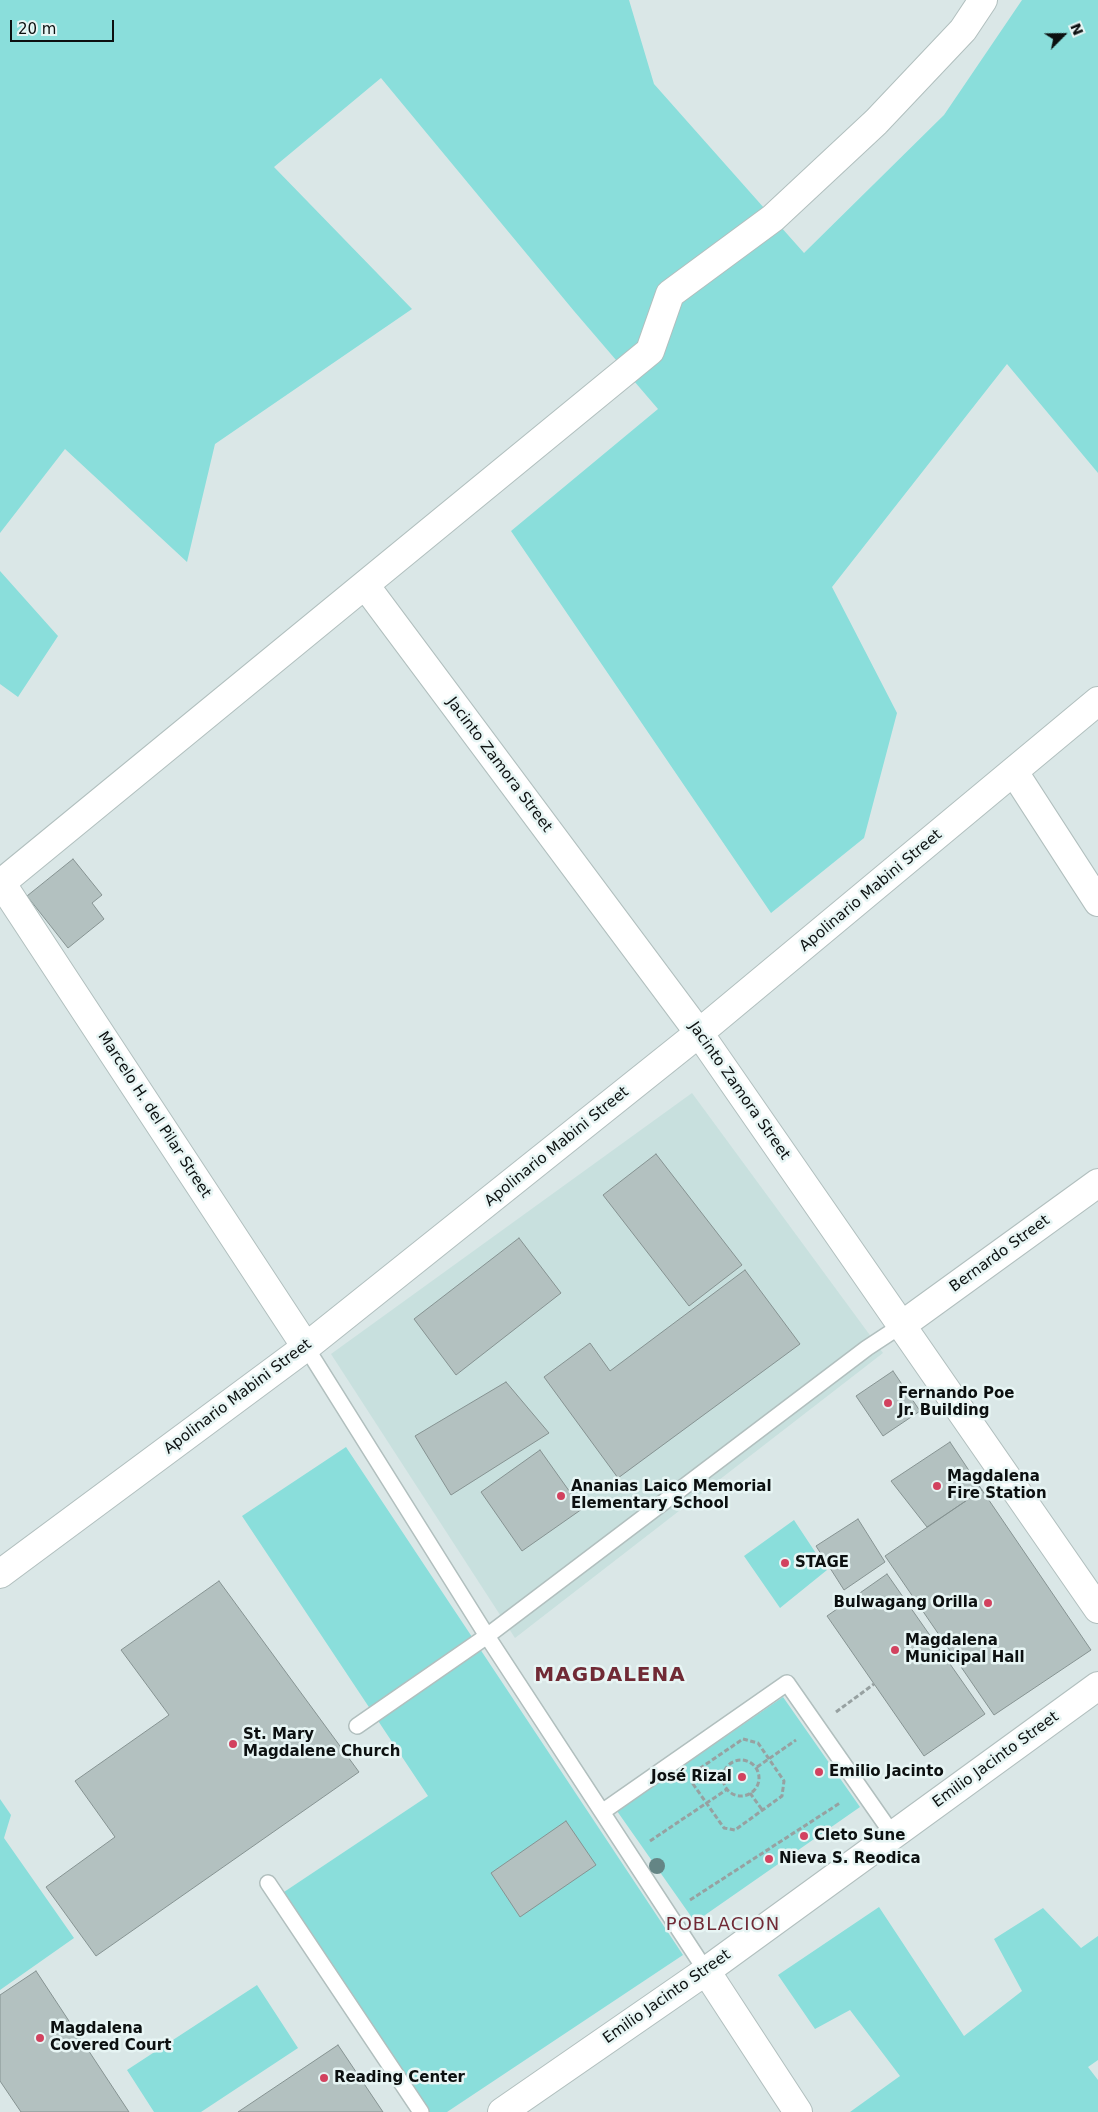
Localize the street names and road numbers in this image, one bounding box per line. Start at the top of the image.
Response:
street label: Jacinto Zamora Street [442,694,556,836]
street label: Apolinario Mabini Street [796,826,946,956]
street label: Jacinto Zamora Street [685,1019,793,1163]
street label: Marcelo H. del Pilar Street [93,1029,215,1201]
street label: Apolinario Mabini Street [481,1083,633,1211]
street label: Bernardo Street [947,1212,1053,1296]
street label: Apolinario Mabini Street [161,1336,315,1458]
street label: Emilio Jacinto Street [929,1708,1063,1812]
street label: Emilio Jacinto Street [600,1946,734,2048]

